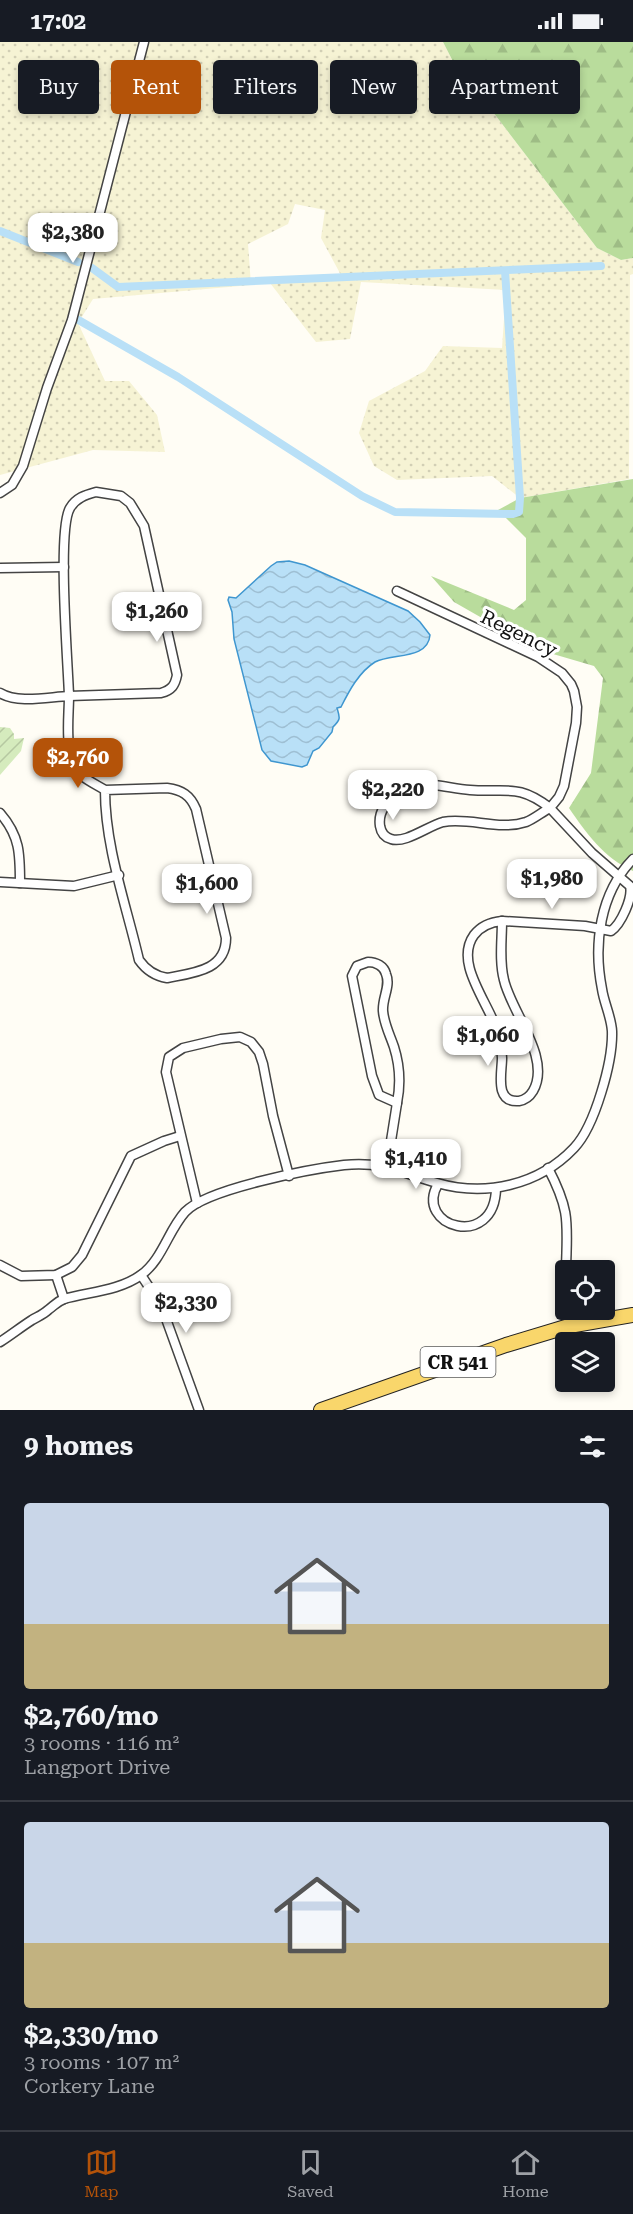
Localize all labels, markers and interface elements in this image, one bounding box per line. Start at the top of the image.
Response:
text: 17:02 [30,9,86,34]
chip: Buy [18,60,99,114]
chip: Rent [111,60,201,114]
chip: Filters [213,60,318,114]
chip: New [330,60,417,114]
chip: Apartment [429,60,580,114]
pin: $2,380 [24,213,122,264]
text: $2,380 [42,220,104,244]
pin: $1,260 [108,592,206,643]
text: $1,260 [126,599,188,623]
street label: Regency [477,604,561,662]
pin: $2,760 [29,738,127,789]
text: $2,760 [47,745,109,769]
pin: $2,220 [344,770,442,821]
text: $2,220 [362,777,424,801]
pin: $1,980 [503,859,601,910]
pin: $1,600 [158,864,256,915]
text: $1,980 [521,866,583,890]
text: $1,600 [176,871,238,895]
pin: $1,060 [439,1016,537,1067]
text: $1,060 [457,1023,519,1047]
pin: $1,410 [367,1139,465,1190]
text: $1,410 [385,1146,447,1170]
map controls [555,1260,615,1392]
button: locate [555,1260,615,1320]
pin: $2,330 [137,1283,235,1334]
text: $2,330 [155,1290,217,1314]
button: layers [555,1332,615,1392]
road number: CR 541 [420,1347,496,1377]
icon: filters [576,1430,609,1463]
text: 9 homes [24,1431,133,1461]
icon: home [263,1542,371,1650]
text: $2,760/mo [24,1701,159,1731]
text: 3 rooms · 116 m² [24,1731,179,1755]
text: Langport Drive [24,1755,170,1779]
icon: home [263,1861,371,1969]
text: $2,330/mo [24,2020,159,2050]
text: 3 rooms · 107 m² [24,2050,179,2074]
text: Corkery Lane [24,2074,155,2098]
tab: Map [84,2146,119,2201]
tab: Saved [287,2146,334,2201]
tab: Home [502,2146,549,2201]

